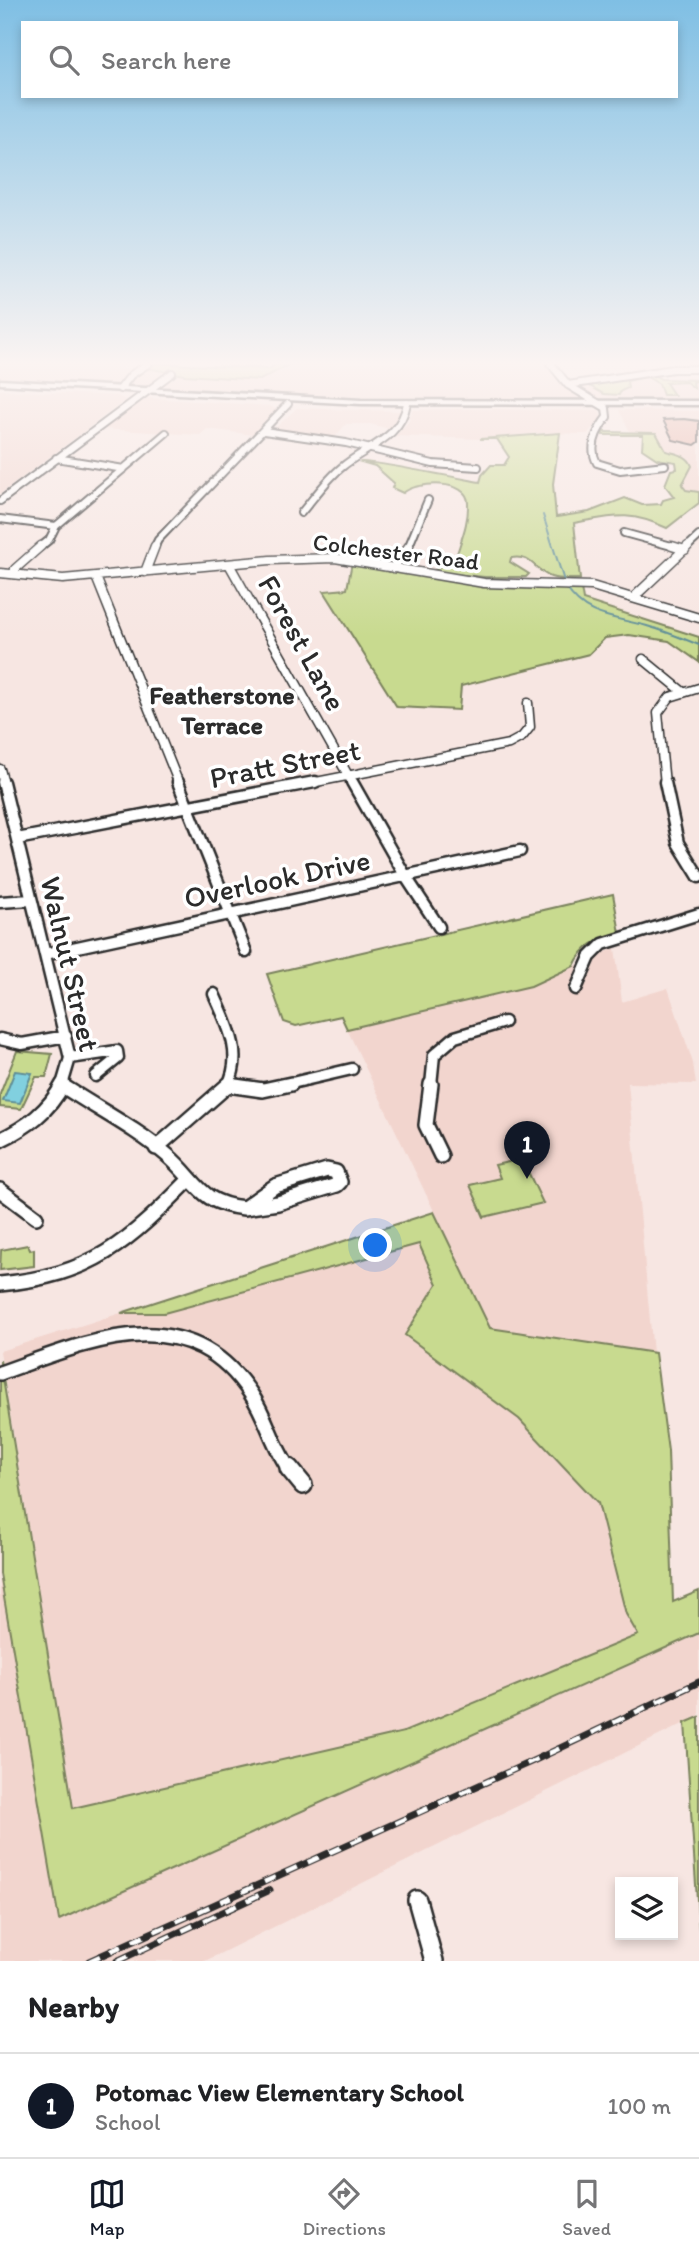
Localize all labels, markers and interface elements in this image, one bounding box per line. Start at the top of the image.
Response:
search box [21,21,678,98]
icon: search [45,41,83,79]
text: Search here [101,44,231,76]
street label: Colchester Road [311,527,481,576]
street label: Forest Lane [250,568,355,717]
district label: Featherstone Terrace [149,679,295,741]
street label: Pratt Street [206,731,363,796]
street label: Overlook Drive [180,841,373,916]
street label: Walnut Street [32,873,109,1055]
pin: 1 [504,1121,550,1179]
your location [358,1228,392,1262]
map controls [615,1877,678,1940]
button: layers [615,1877,678,1940]
text: Nearby [28,1988,119,2025]
text: Potomac View Elementary School [95,2076,464,2108]
text: 1 [46,2092,56,2120]
text: 100 m [607,2092,671,2120]
text: School [95,2108,160,2136]
tab: Map [88,2175,126,2240]
tab: Directions [302,2175,386,2240]
tab: Saved [562,2175,611,2240]

